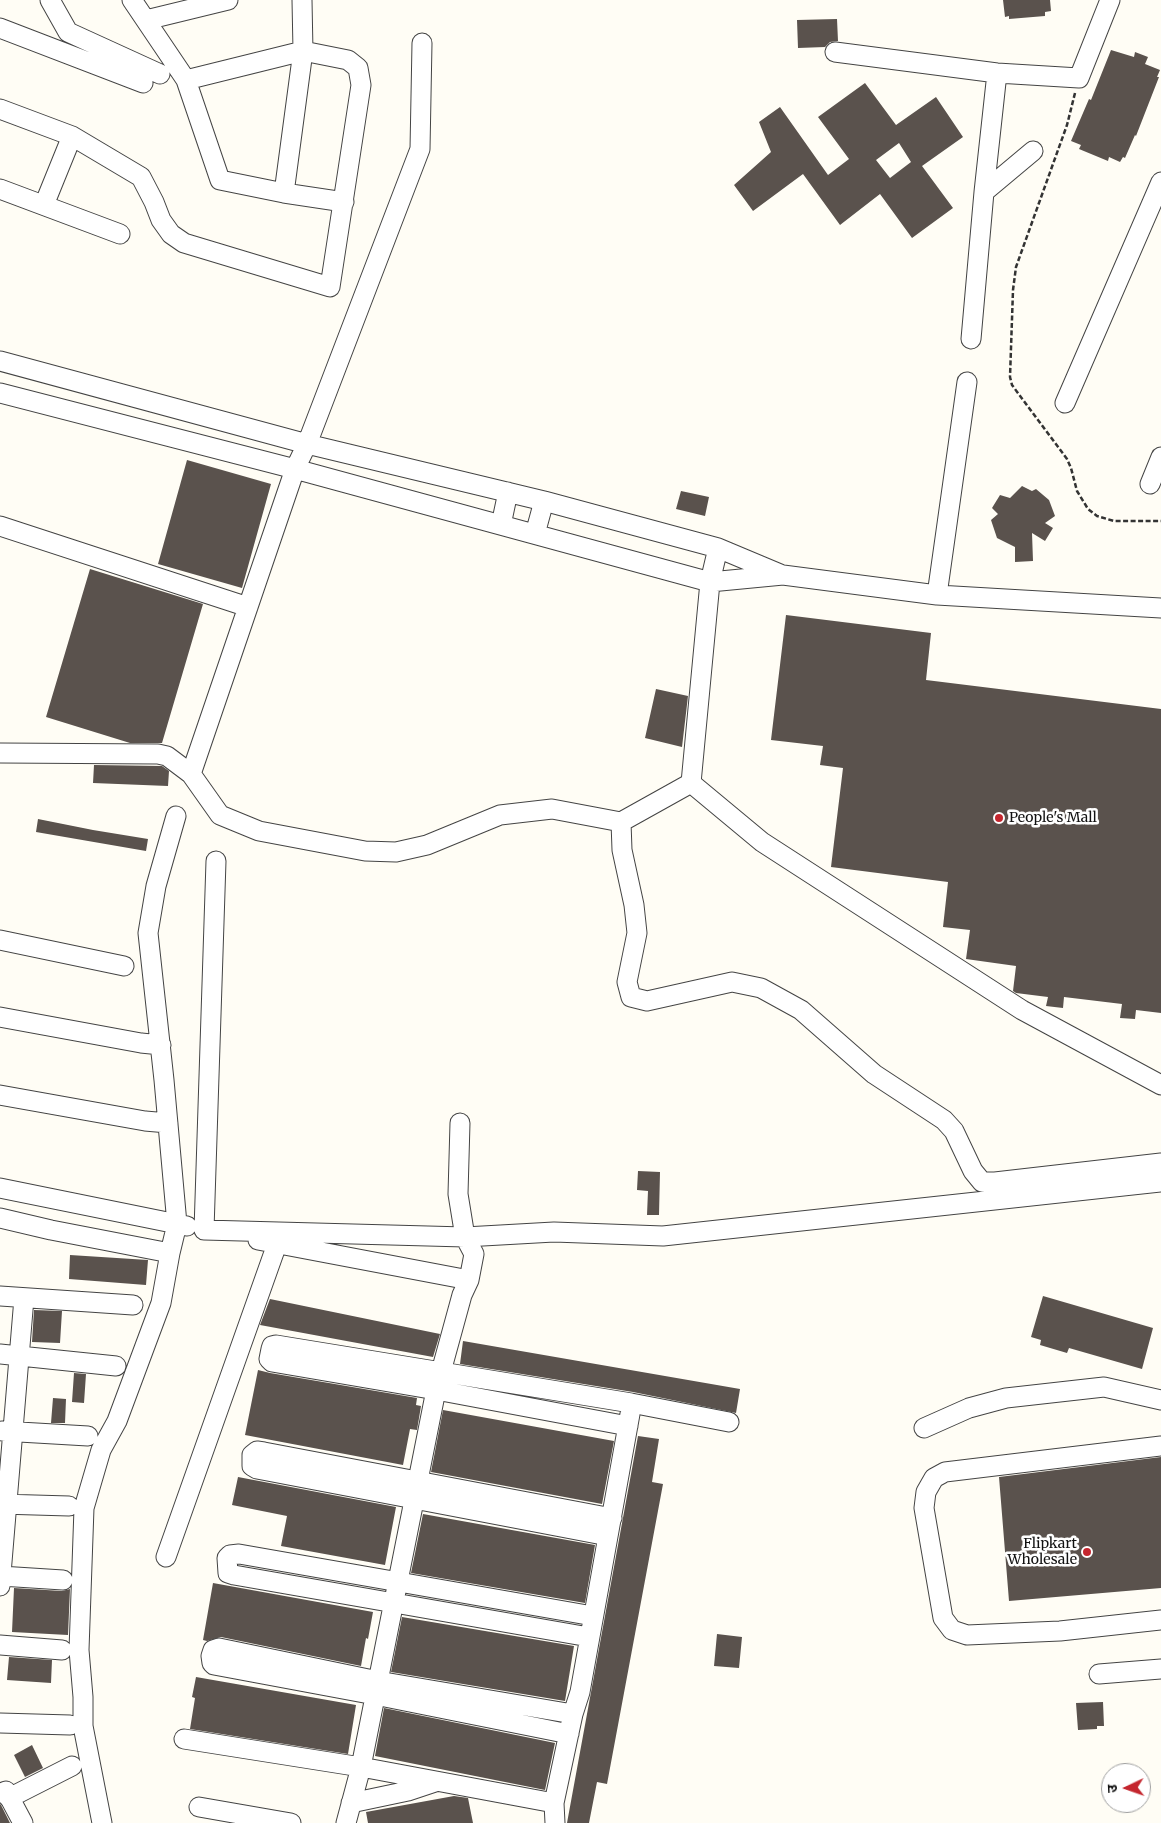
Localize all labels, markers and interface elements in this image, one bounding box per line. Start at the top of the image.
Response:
place label: People's Mall [1009,810,1097,826]
marker: People's Mall [993,812,1005,824]
place label: Flipkart Wholesale [1007,1536,1077,1568]
marker: Flipkart Wholesale [1081,1546,1093,1558]
north arrow [1101,1763,1151,1813]
text: उ [1103,1784,1121,1793]

